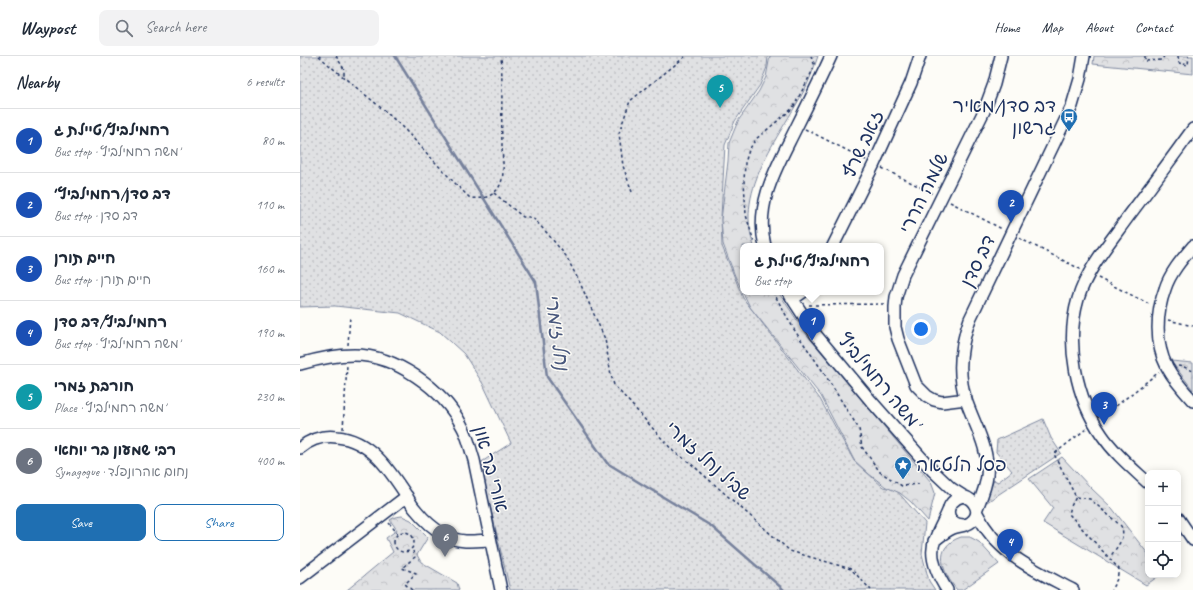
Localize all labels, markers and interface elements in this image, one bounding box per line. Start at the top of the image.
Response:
search box [99,10,379,46]
text: Waypost [20,16,75,40]
icon: search [113,17,135,39]
text: Search here [145,18,206,37]
text: Home [994,19,1020,36]
text: Map [1042,19,1063,36]
text: About [1085,19,1113,36]
text: Contact [1135,19,1173,36]
text: Nearby [16,72,59,93]
text: 6 results [246,74,284,90]
pin: 5 [707,75,733,108]
place label: דב סדן/מאיר גרשון [953,94,1056,140]
street label: זאב שרף [837,106,889,182]
bus stop icon: דב סדן/מאיר גרשון [1059,107,1079,132]
text: רחמילביץ/טיילת ג [54,121,170,140]
text: 1 [26,133,32,149]
text: 80 m [262,133,284,149]
text: Bus stop · משה רחמילביץ' [54,144,180,160]
street label: שלמה הררי [894,148,954,238]
text: דב סדן/רחמילביץ׳ [54,185,171,204]
pin: 2 [998,190,1024,223]
text: 2 [26,197,32,213]
text: 110 m [256,197,284,213]
text: Bus stop · דב סדן [54,208,138,224]
street label: דב סדן [955,231,1001,291]
popup [740,243,884,295]
text: חיים תורן [54,249,115,268]
text: רחמילביץ/טיילת ג [754,252,870,271]
text: 3 [26,261,32,277]
text: 160 m [256,261,284,277]
text: Bus stop · חיים תורן [54,272,151,288]
text: Bus stop [754,273,792,289]
water label: נחל זימרי [539,292,575,373]
pin: 1 [799,308,825,341]
text: רחמילביץ/דב סדן [54,313,167,332]
your location [911,319,931,339]
text: 4 [26,325,32,341]
text: 190 m [256,325,284,341]
street label: משה רחמילביץ' [832,328,928,436]
text: Bus stop · משה רחמילביץ' [54,336,180,352]
text: חורבת זמרי [54,377,134,396]
text: 5 [26,389,32,405]
text: 230 m [256,389,284,405]
pin: 3 [1091,392,1117,425]
text: Place · משה רחמילביץ' [54,400,166,416]
street label: שביל נחל זמרי [660,416,756,506]
street label: אורי בר און [468,423,514,515]
text: רבי שמעון בר יוחאי [54,441,176,460]
text: 6 [26,453,32,469]
text: 400 m [256,453,284,469]
place label: פסל הלטאה [916,453,1007,477]
place icon: פסל הלטאה [893,455,913,480]
text: Synagogue · נחום אהרונפלד [54,464,189,480]
map controls [1145,470,1181,578]
button: + [1145,470,1181,506]
button: Save [16,504,146,541]
button: Share [154,504,284,541]
button: − [1145,506,1181,542]
pin: 6 [432,524,458,557]
pin: 4 [997,529,1023,562]
button: locate [1145,542,1181,578]

